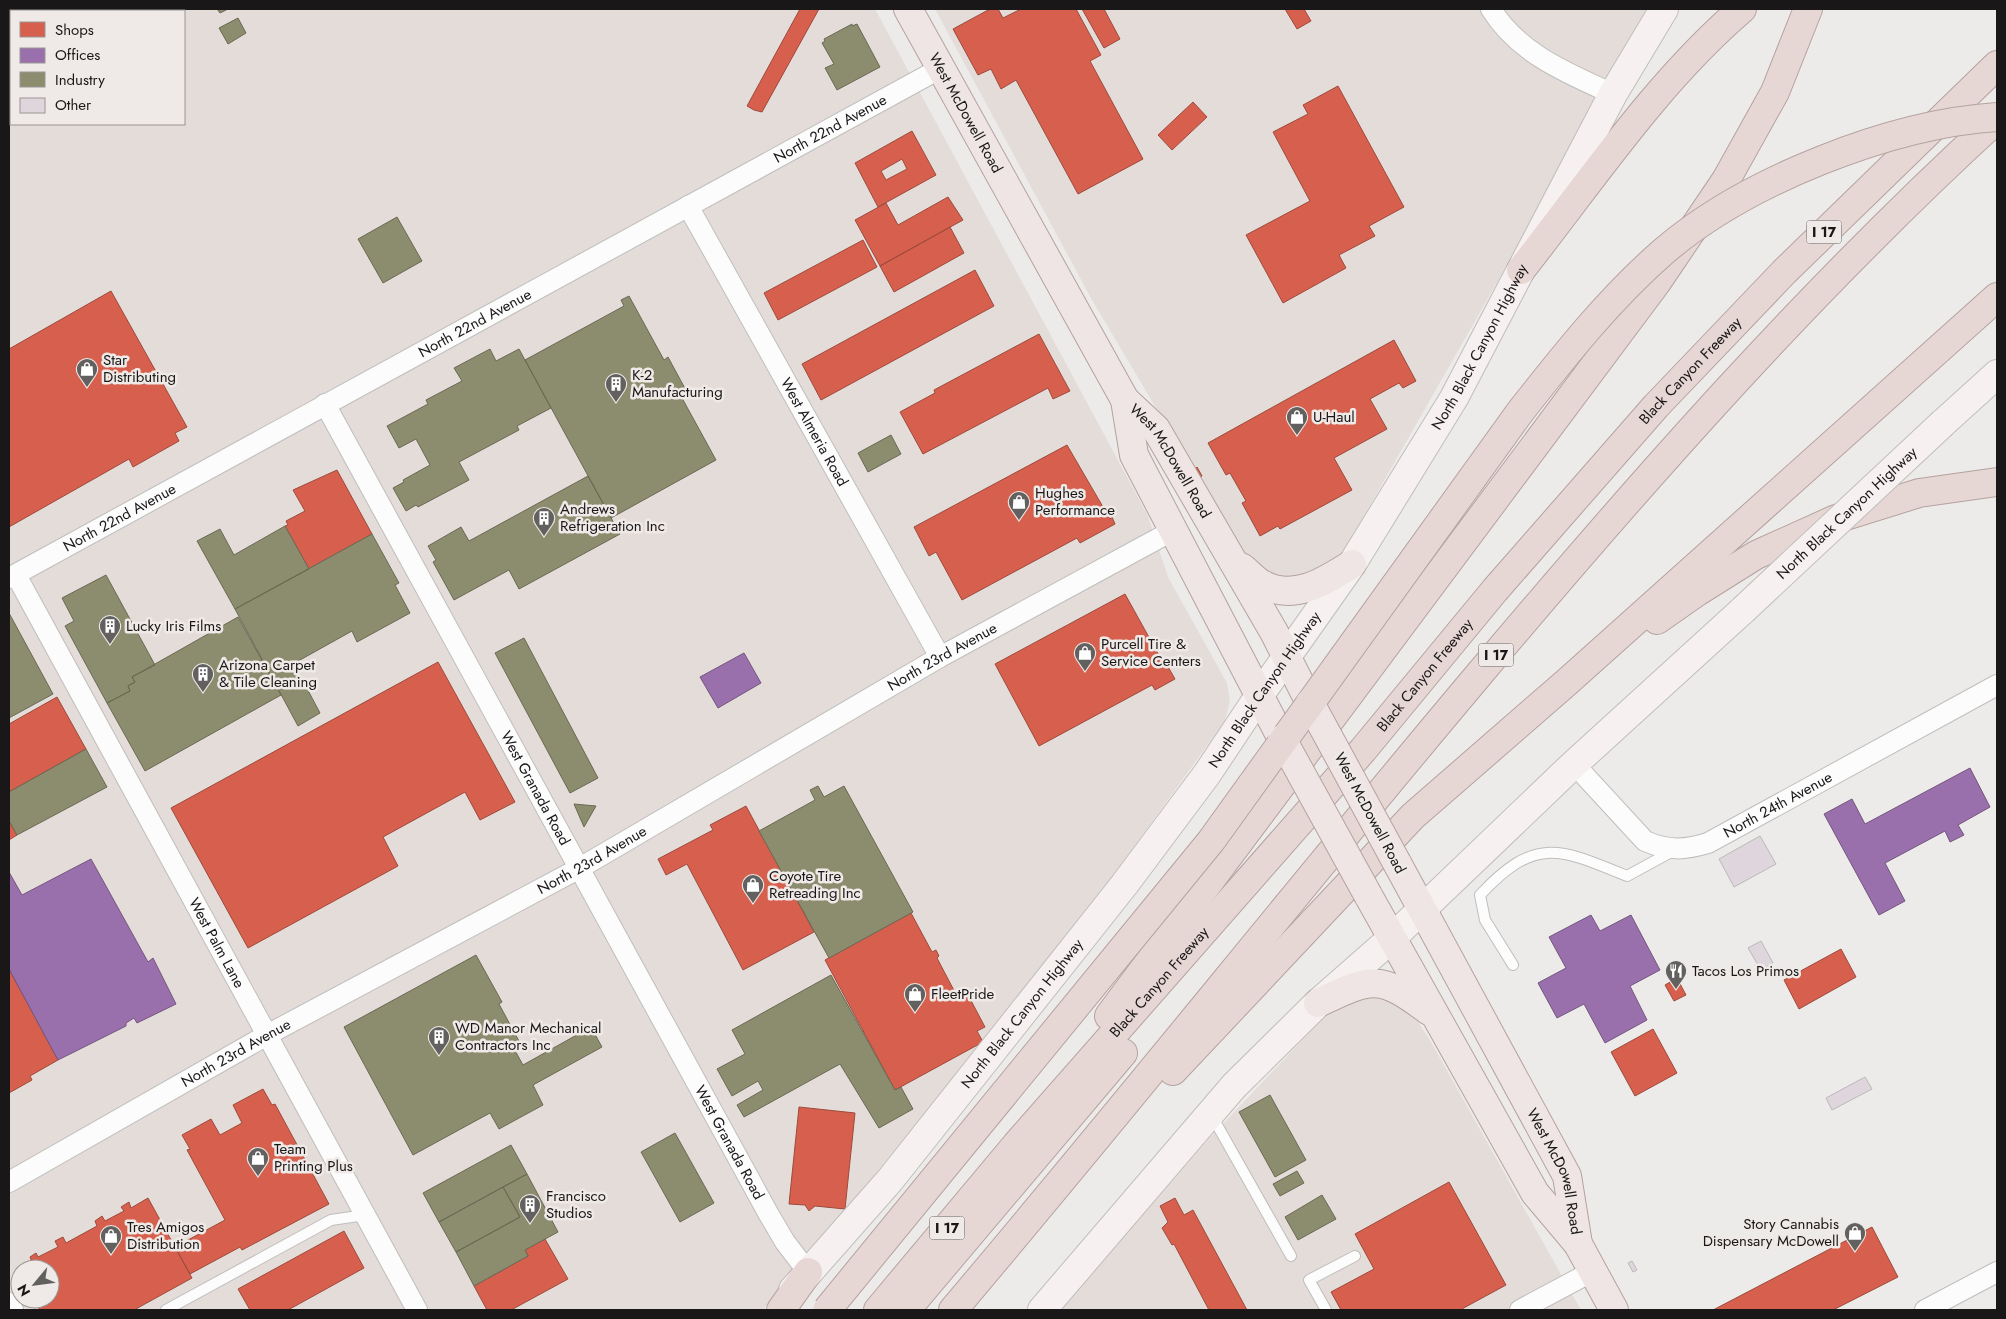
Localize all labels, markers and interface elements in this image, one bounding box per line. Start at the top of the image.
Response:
legend [10,10,185,125]
text: Shops [55,19,94,41]
text: Offices [55,44,100,66]
street label: West McDowell Road [923,49,1008,177]
text: Industry [55,69,105,91]
street label: North 22nd Avenue [770,89,891,169]
text: Other [55,94,92,116]
road number: I 17 [1806,220,1842,243]
street label: North Black Canyon Highway [1426,260,1533,434]
street label: North 22nd Avenue [414,283,536,363]
street label: Black Canyon Freeway [1634,312,1747,429]
place label: Star Distributing [103,349,176,388]
shop icon: Star Distributing [75,357,99,388]
place label: K-2 Manufacturing [632,364,723,403]
building icon: K-2 Manufacturing [604,372,628,403]
street label: West Almeria Road [775,374,854,491]
street label: West McDowell Road [1124,398,1217,522]
shop icon: U-Haul [1285,405,1309,436]
place label: U-Haul [1313,406,1355,428]
street label: North Black Canyon Highway [1771,441,1922,584]
street label: North 22nd Avenue [59,478,180,557]
place label: Hughes Performance [1035,482,1115,521]
shop icon: Hughes Performance [1007,490,1031,521]
place label: Andrews Refrigeration Inc [560,498,665,537]
building icon: Andrews Refrigeration Inc [532,506,556,537]
street label: North Black Canyon Highway [1203,607,1327,772]
street label: Black Canyon Freeway [1371,613,1478,736]
building icon: Lucky Iris Films [98,614,122,645]
place label: Lucky Iris Films [126,615,221,637]
street label: North 23rd Avenue [883,617,1001,696]
place label: Purcell Tire & Service Centers [1101,633,1201,672]
shop icon: Purcell Tire & Service Centers [1073,641,1097,672]
road number: I 17 [1478,644,1514,666]
place label: Arizona Carpet & Tile Cleaning [219,654,317,693]
building icon: Arizona Carpet & Tile Cleaning [191,662,215,693]
street label: West Granada Road [495,727,576,849]
street label: West McDowell Road [1329,748,1411,878]
street label: North 24th Avenue [1719,766,1837,844]
street label: North 23rd Avenue [533,820,651,900]
place label: Coyote Tire Retreading Inc [769,865,861,904]
shop icon: Coyote Tire Retreading Inc [741,873,765,904]
street label: West Palm Lane [183,894,250,992]
street label: Black Canyon Freeway [1104,922,1214,1042]
street label: North Black Canyon Highway [956,934,1089,1093]
restaurant icon: Tacos Los Primos [1664,959,1688,990]
place label: Tacos Los Primos [1692,960,1799,982]
shop icon: FleetPride [903,982,927,1013]
place label: FleetPride [931,983,995,1005]
street label: North 23rd Avenue [177,1013,295,1093]
place label: WD Manor Mechanical Contractors Inc [455,1017,601,1056]
building icon: WD Manor Mechanical Contractors Inc [427,1025,451,1056]
street label: West Granada Road [689,1081,770,1204]
street label: West McDowell Road [1521,1104,1587,1236]
place label: Team Printing Plus [274,1138,353,1177]
shop icon: Team Printing Plus [246,1146,270,1177]
place label: Francisco Studios [546,1185,606,1224]
building icon: Francisco Studios [518,1193,542,1224]
place label: Story Cannabis Dispensary McDowell [1703,1213,1839,1252]
place label: Tres Amigos Distribution [127,1216,204,1255]
road number: I 17 [930,1216,964,1240]
shop icon: Story Cannabis Dispensary McDowell [1843,1221,1867,1252]
shop icon: Tres Amigos Distribution [99,1224,123,1255]
north arrow [10,1259,60,1309]
text: N [12,1281,35,1300]

